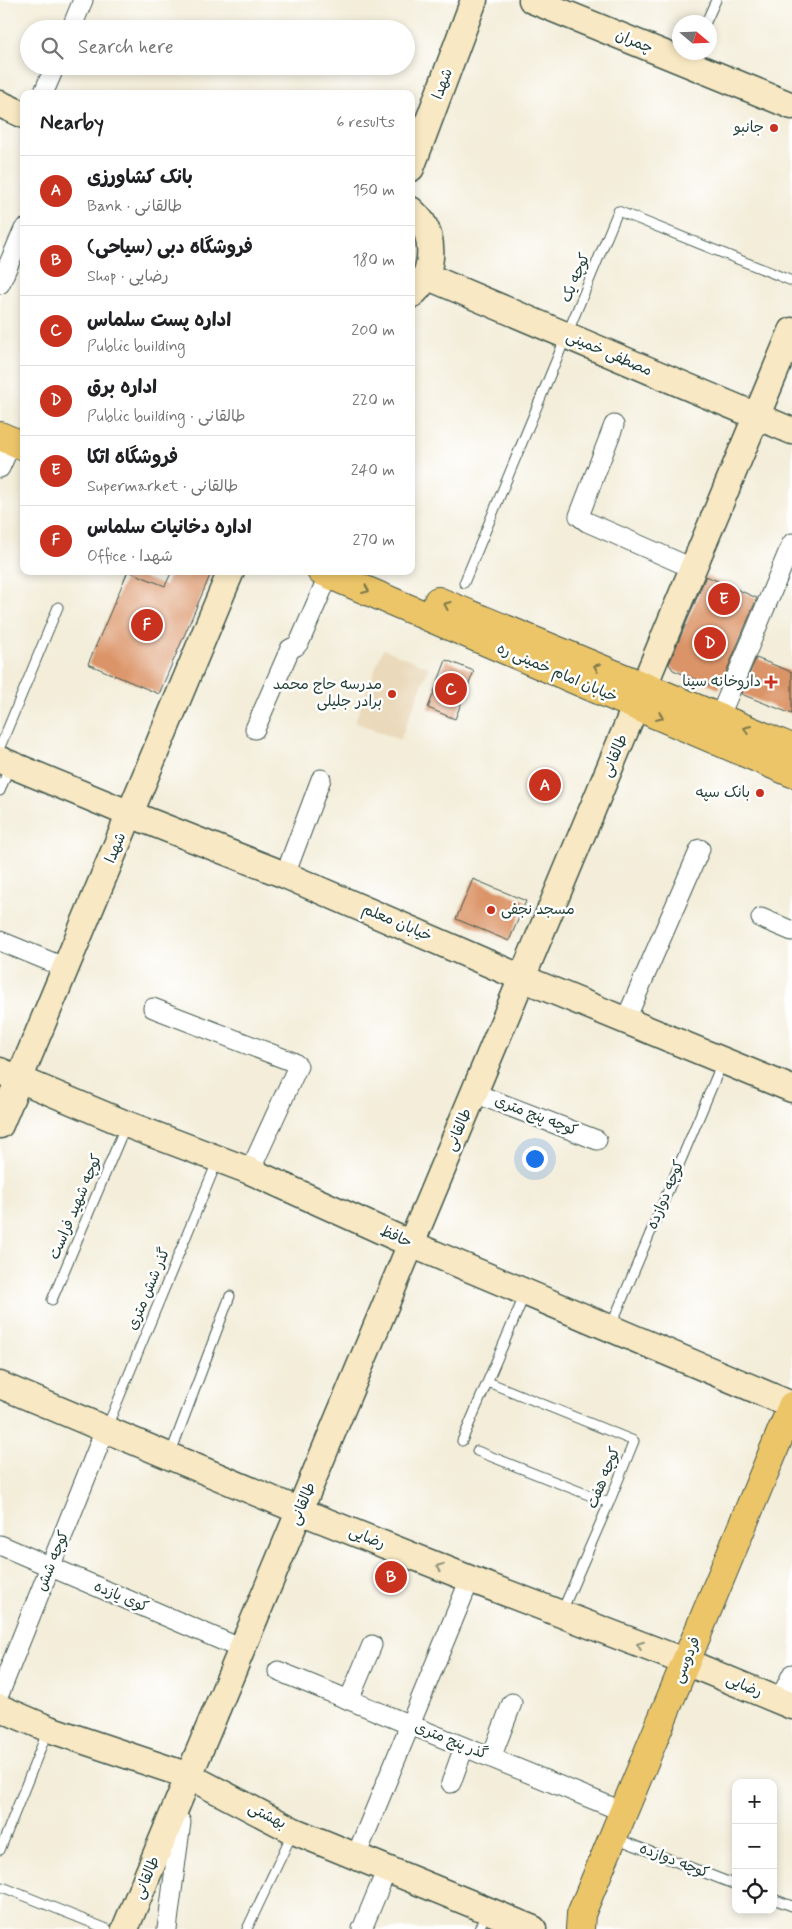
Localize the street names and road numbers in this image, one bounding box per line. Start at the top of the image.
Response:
street label: چمران [612,25,656,59]
street label: شهدا [428,66,458,102]
street label: کوچه یک [557,250,595,306]
street label: مصطفی خمینی [563,327,655,381]
street label: خیابان امام خمینی ره [494,639,620,707]
street label: طالقانی [597,732,633,780]
street label: شهدا [101,830,131,866]
street label: خیابان معلم [359,899,435,948]
street label: کوچه پنج متری [491,1091,581,1141]
street label: طالقانی [441,1106,477,1154]
street label: کوچه شهید فراست [45,1151,107,1263]
street label: کوچه دوازده [643,1157,689,1233]
street label: حافظ [377,1221,415,1253]
street label: گذر شش متری [123,1245,175,1333]
street label: کوچه هفت [583,1444,625,1512]
street label: طالقانی [285,1480,321,1528]
street label: رضایی [346,1522,388,1554]
street label: کوچه شش [32,1528,74,1594]
street label: کوی یازده [91,1577,151,1617]
street label: فردوسی [668,1634,706,1686]
street label: رضایی [723,1669,765,1703]
street label: گذر پنج متری [412,1717,490,1765]
street label: بهشتی [245,1798,289,1834]
street label: کوچه دوازده [636,1839,712,1883]
street label: طالقانی [129,1854,165,1902]

